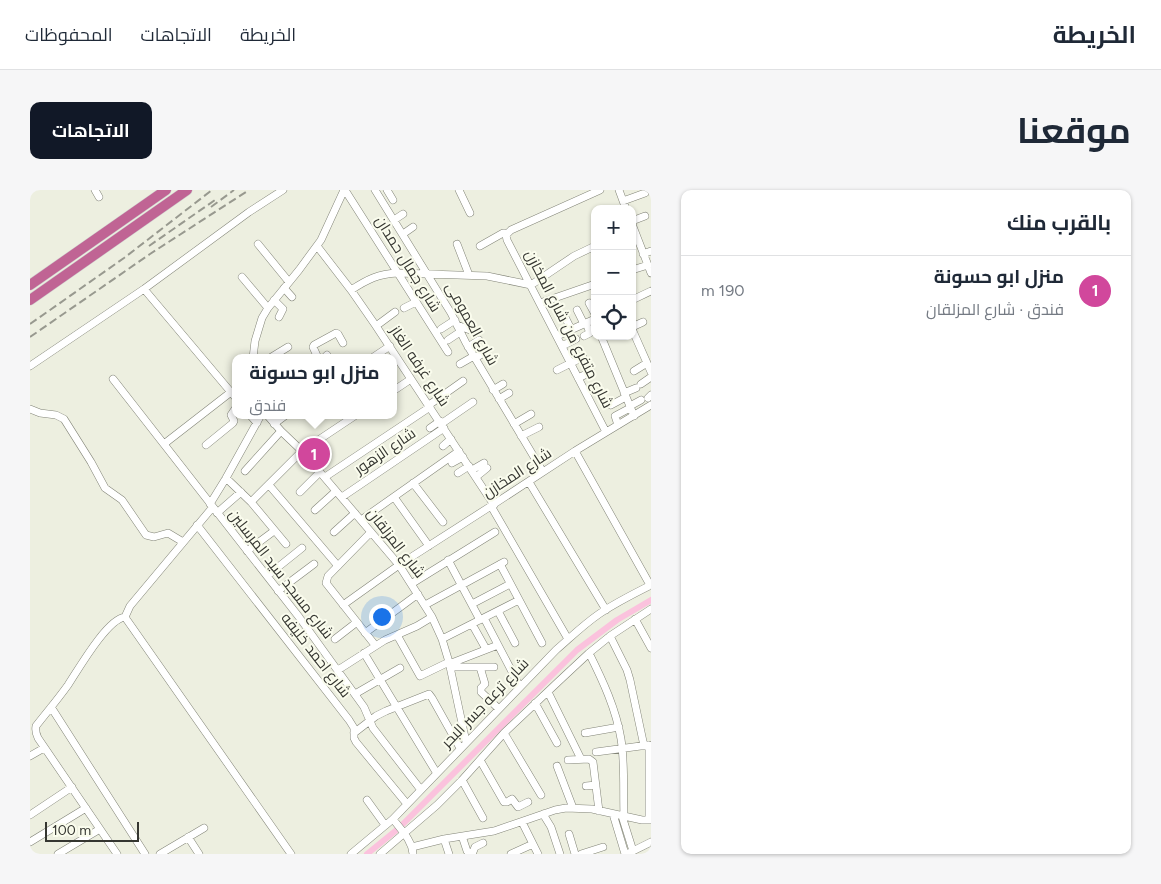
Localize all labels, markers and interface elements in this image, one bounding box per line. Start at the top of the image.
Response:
text: الخريطة [1053,20,1136,49]
text: المحفوظات [25,24,113,46]
text: الاتجاهات [141,24,212,46]
text: الخريطة [240,24,296,46]
button: الاتجاهات [30,102,152,159]
text: موقعنا [1017,110,1131,152]
map controls [591,205,636,340]
button: + [591,205,636,250]
text: بالقرب منك [1007,210,1111,235]
street label: شارع جمال حمدان [370,213,445,316]
street label: شارع متفرع من شارع المخازن [519,247,617,412]
button: − [591,250,636,295]
text: منزل ابو حسونة [934,265,1064,288]
street label: شارع العمومى [440,279,502,370]
text: 190 m [701,281,745,300]
text: 1 [1092,281,1098,300]
button: locate [591,295,636,340]
text: فندق · شارع المزلقان [926,300,1064,319]
street label: شارع غرفه الغاز [384,321,454,411]
popup [232,354,397,419]
text: منزل ابو حسونة [249,361,380,384]
text: فندق [249,396,286,415]
street label: شارع الزهور [350,424,420,480]
pin: 1 [298,435,330,473]
street label: شارع المخازن [479,444,556,504]
street label: شارع المزلقان [362,504,429,583]
street label: شارع مسجد سيد المرسلين [223,506,337,644]
your location [369,604,395,630]
street label: شارع احمد خليفه [276,609,355,702]
street label: شارع ترعه جسر البحر [437,654,534,754]
scale bar [45,819,139,842]
text: 100 m [52,822,91,839]

